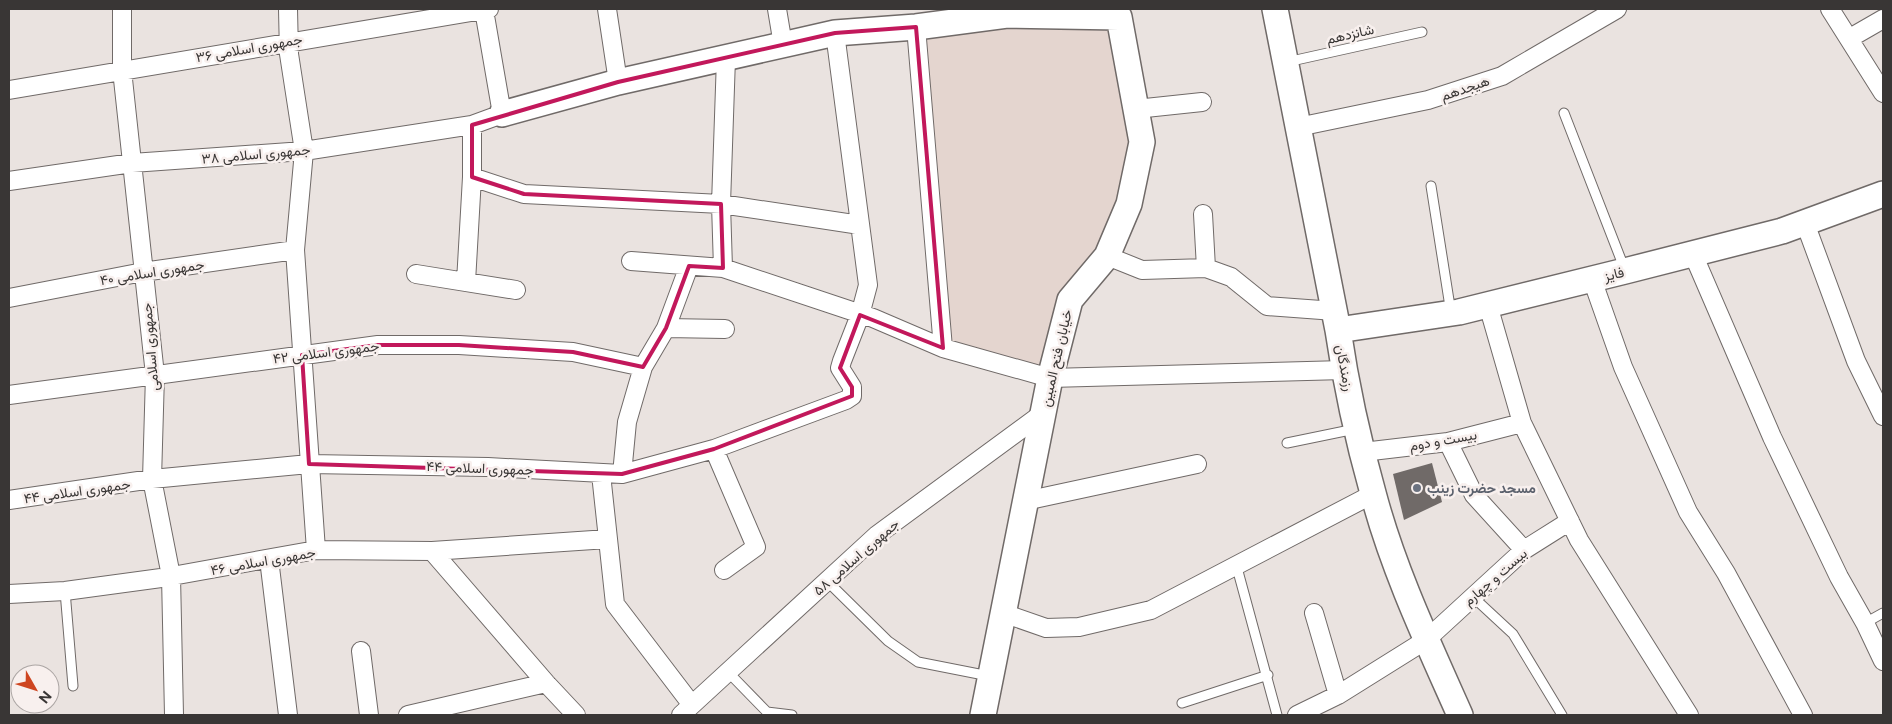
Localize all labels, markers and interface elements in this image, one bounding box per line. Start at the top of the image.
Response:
street label: شانزدهم [1325,21,1376,48]
street label: جمهوری اسلامی ۳۶ [195,31,304,66]
street label: هیجدهم [1439,72,1492,105]
street label: جمهوری اسلامی ۳۸ [201,141,311,168]
street label: جمهوری اسلامی ۴۰ [99,256,206,289]
street label: فایز [1601,264,1626,285]
street label: جمهوری اسلامی [138,302,163,392]
street label: خیابان فتح المبین [1037,308,1078,409]
street label: جمهوری اسلامی ۴۲ [272,338,380,367]
street label: رزمندگان [1332,343,1357,393]
street label: بیست و دوم [1408,426,1478,455]
street label: جمهوری اسلامی ۴۴ [426,458,534,479]
street label: جمهوری اسلامی ۴۴ [23,476,132,507]
place label: مسجد حضرت زینب [1427,480,1536,497]
marker: مسجد حضرت زینب [1411,482,1423,494]
street label: جمهوری اسلامی ۵۸ [810,515,903,599]
street label: جمهوری اسلامی ۴۶ [209,544,317,579]
street label: بیست و چهارم [1460,545,1531,610]
north arrow [10,664,60,714]
text: N [35,688,55,706]

